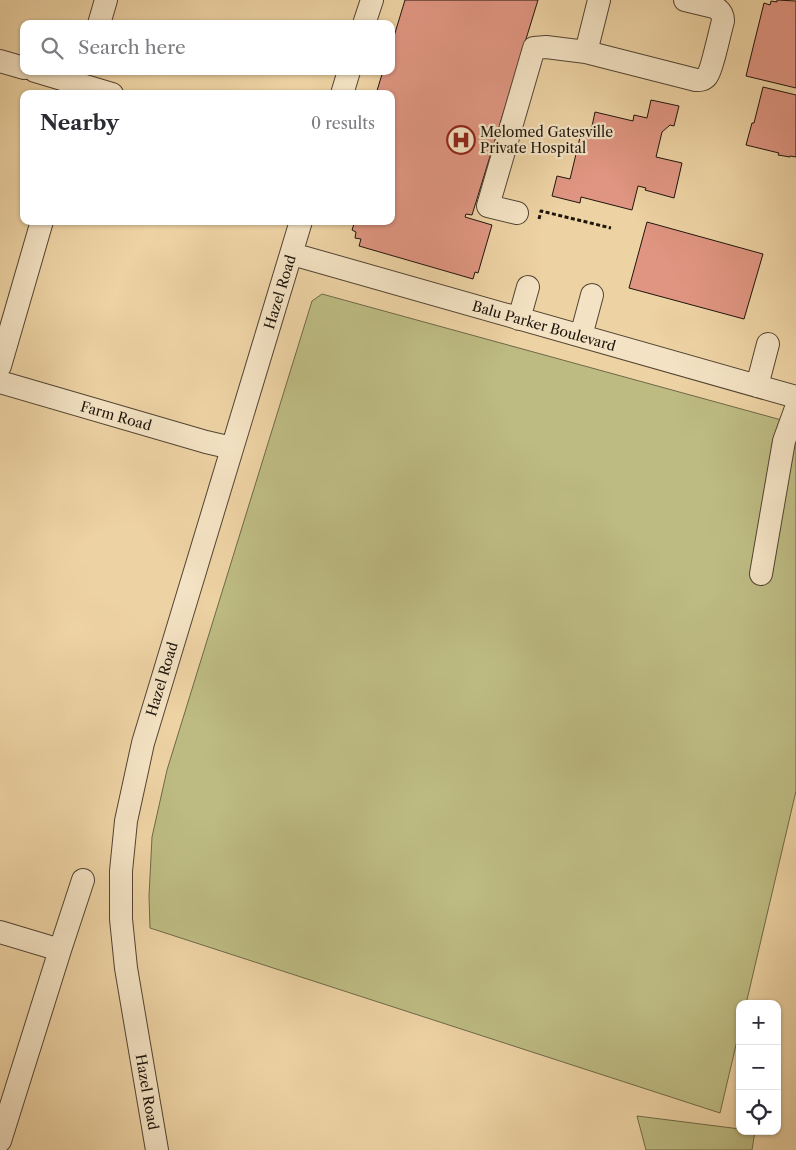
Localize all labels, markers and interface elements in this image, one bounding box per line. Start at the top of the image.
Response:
search box [20,20,395,75]
icon: search [38,34,66,62]
text: Search here [78,36,186,59]
text: Nearby [40,110,119,135]
text: 0 results [311,113,375,133]
place label: Melomed Gatesville Private Hospital [480,123,613,157]
hospital icon: Melomed Gatesville Private Hospital [446,125,476,155]
street label: Hazel Road [260,252,300,331]
street label: Balu Parker Boulevard [470,297,618,355]
street label: Farm Road [78,397,154,435]
street label: Hazel Road [142,639,182,718]
map controls [736,1000,781,1135]
button: + [736,1000,781,1045]
button: − [736,1045,781,1090]
street label: Hazel Road [131,1053,163,1132]
button: locate [736,1090,781,1135]

